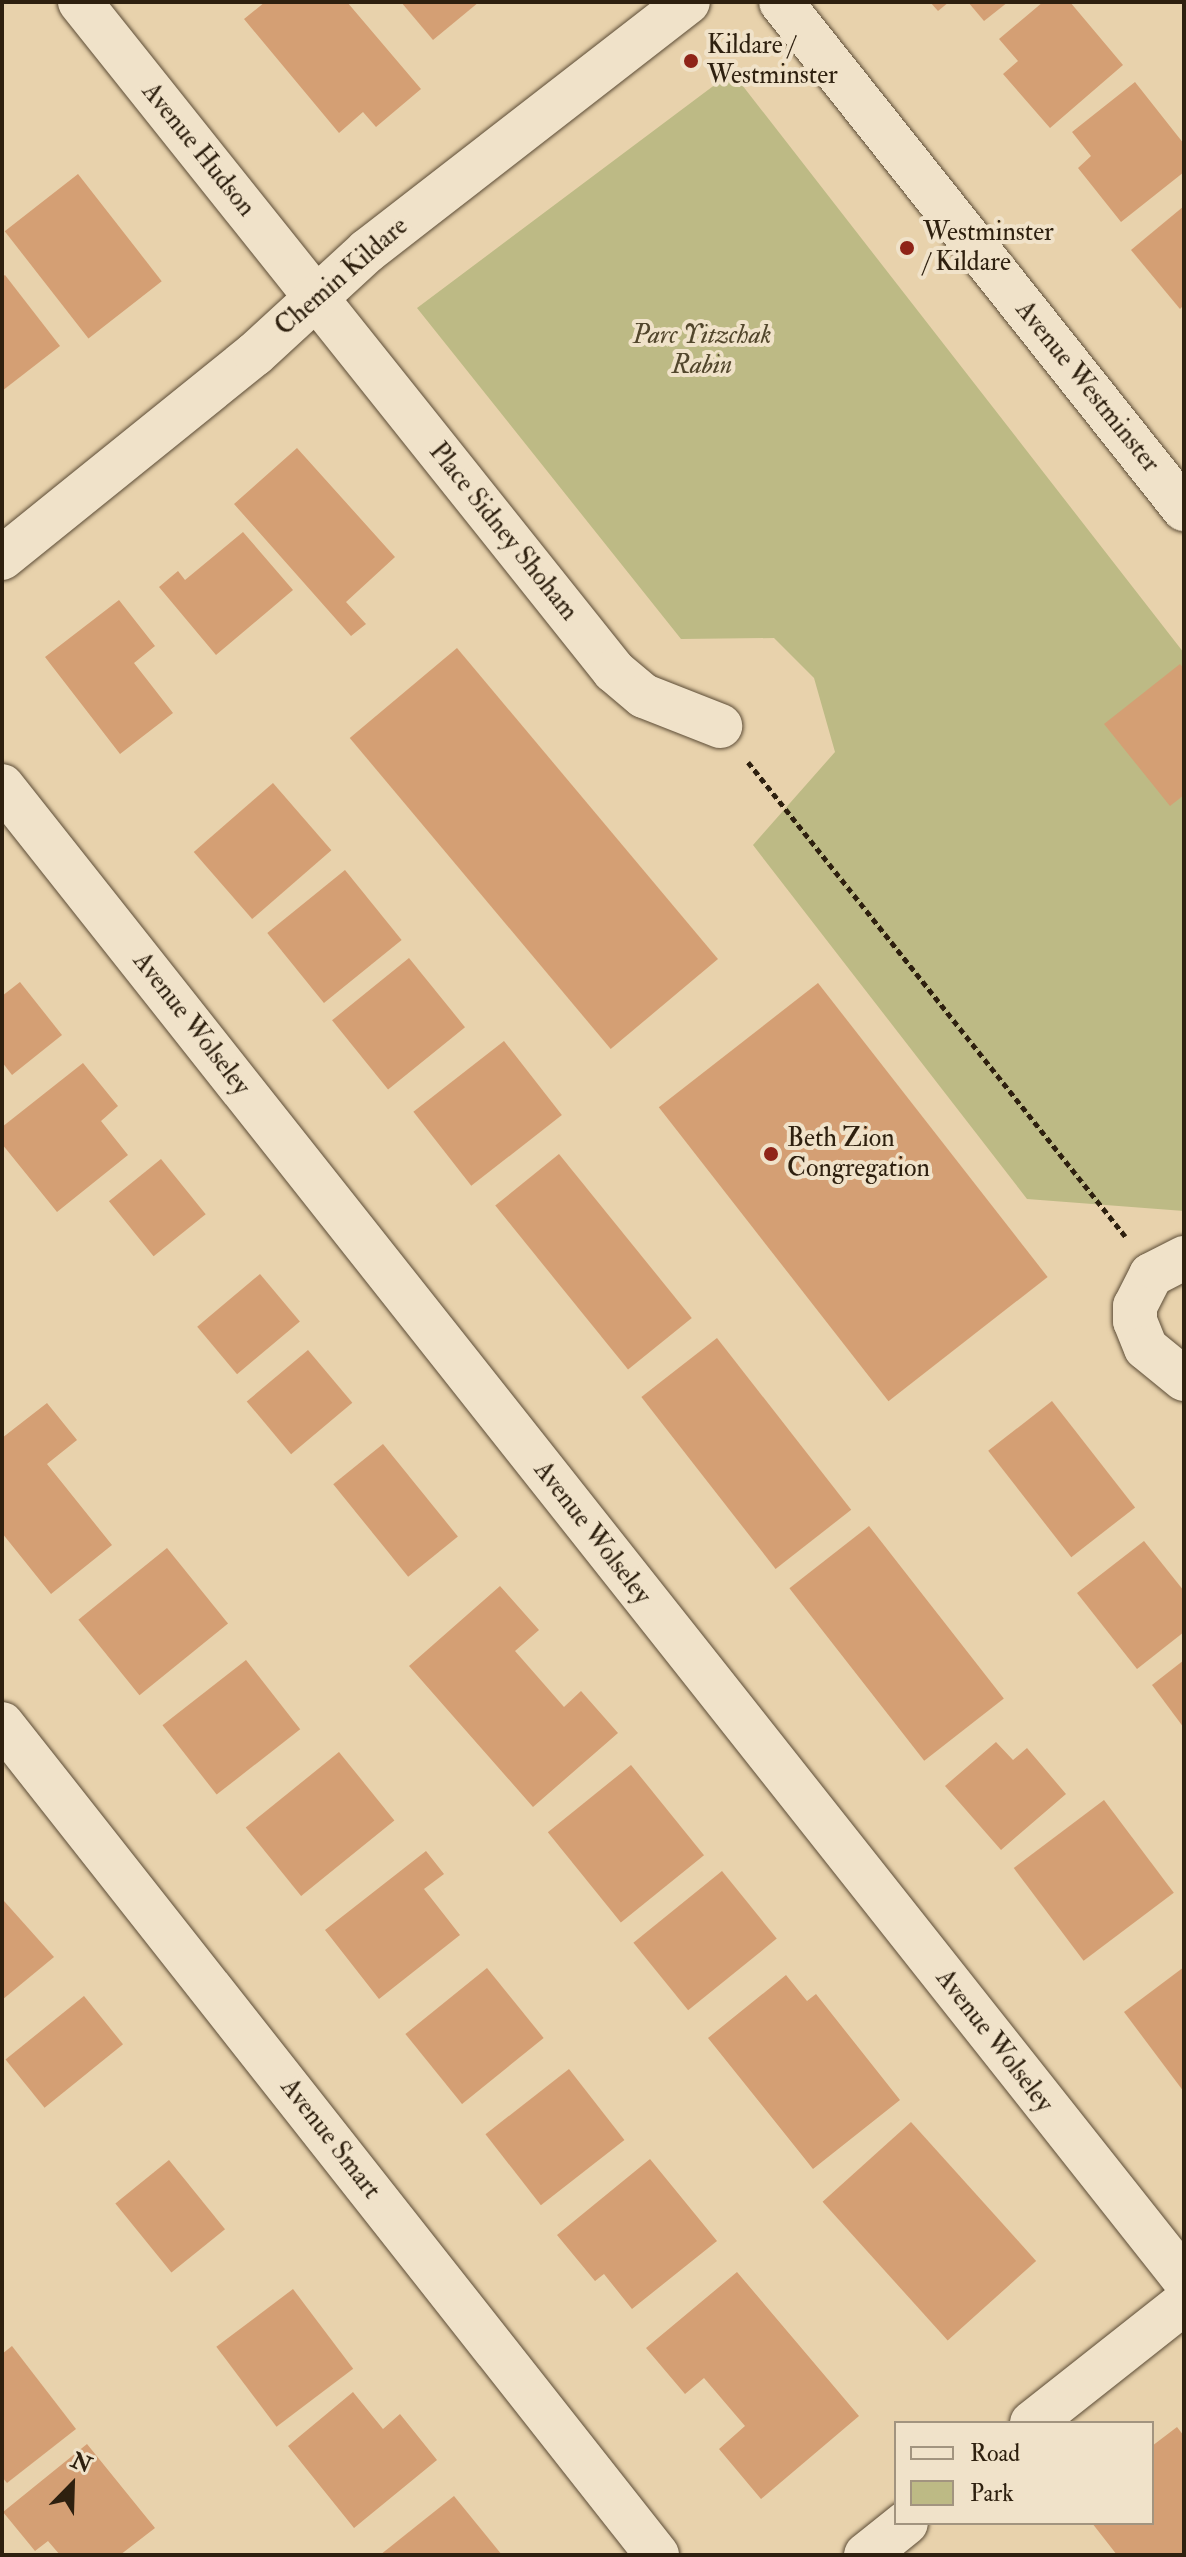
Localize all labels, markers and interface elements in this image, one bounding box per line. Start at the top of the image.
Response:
place label: Kildare / Westminster [707,30,838,92]
marker: Kildare / Westminster [682,52,700,70]
street label: Avenue Hudson [135,77,261,223]
street label: Chemin Kildare [269,211,415,343]
place label: Westminster / Kildare [923,217,1054,278]
marker: Westminster / Kildare [898,239,916,257]
street label: Avenue Westminster [1008,295,1166,479]
park label: Parc Yitzchak Rabin [633,320,771,382]
street label: Place Sidney Shoham [422,437,584,627]
street label: Avenue Wolseley [126,946,256,1102]
place label: Beth Zion Congregation [787,1123,930,1184]
marker: Beth Zion Congregation [762,1145,780,1163]
street label: Avenue Wolseley [527,1455,657,1611]
street label: Avenue Wolseley [929,1963,1059,2119]
street label: Avenue Smart [273,2073,387,2205]
legend [894,2421,1154,2525]
text: Road [970,2438,1020,2469]
north arrow [32,2445,112,2525]
text: N [67,2446,96,2480]
text: Park [970,2478,1014,2509]

